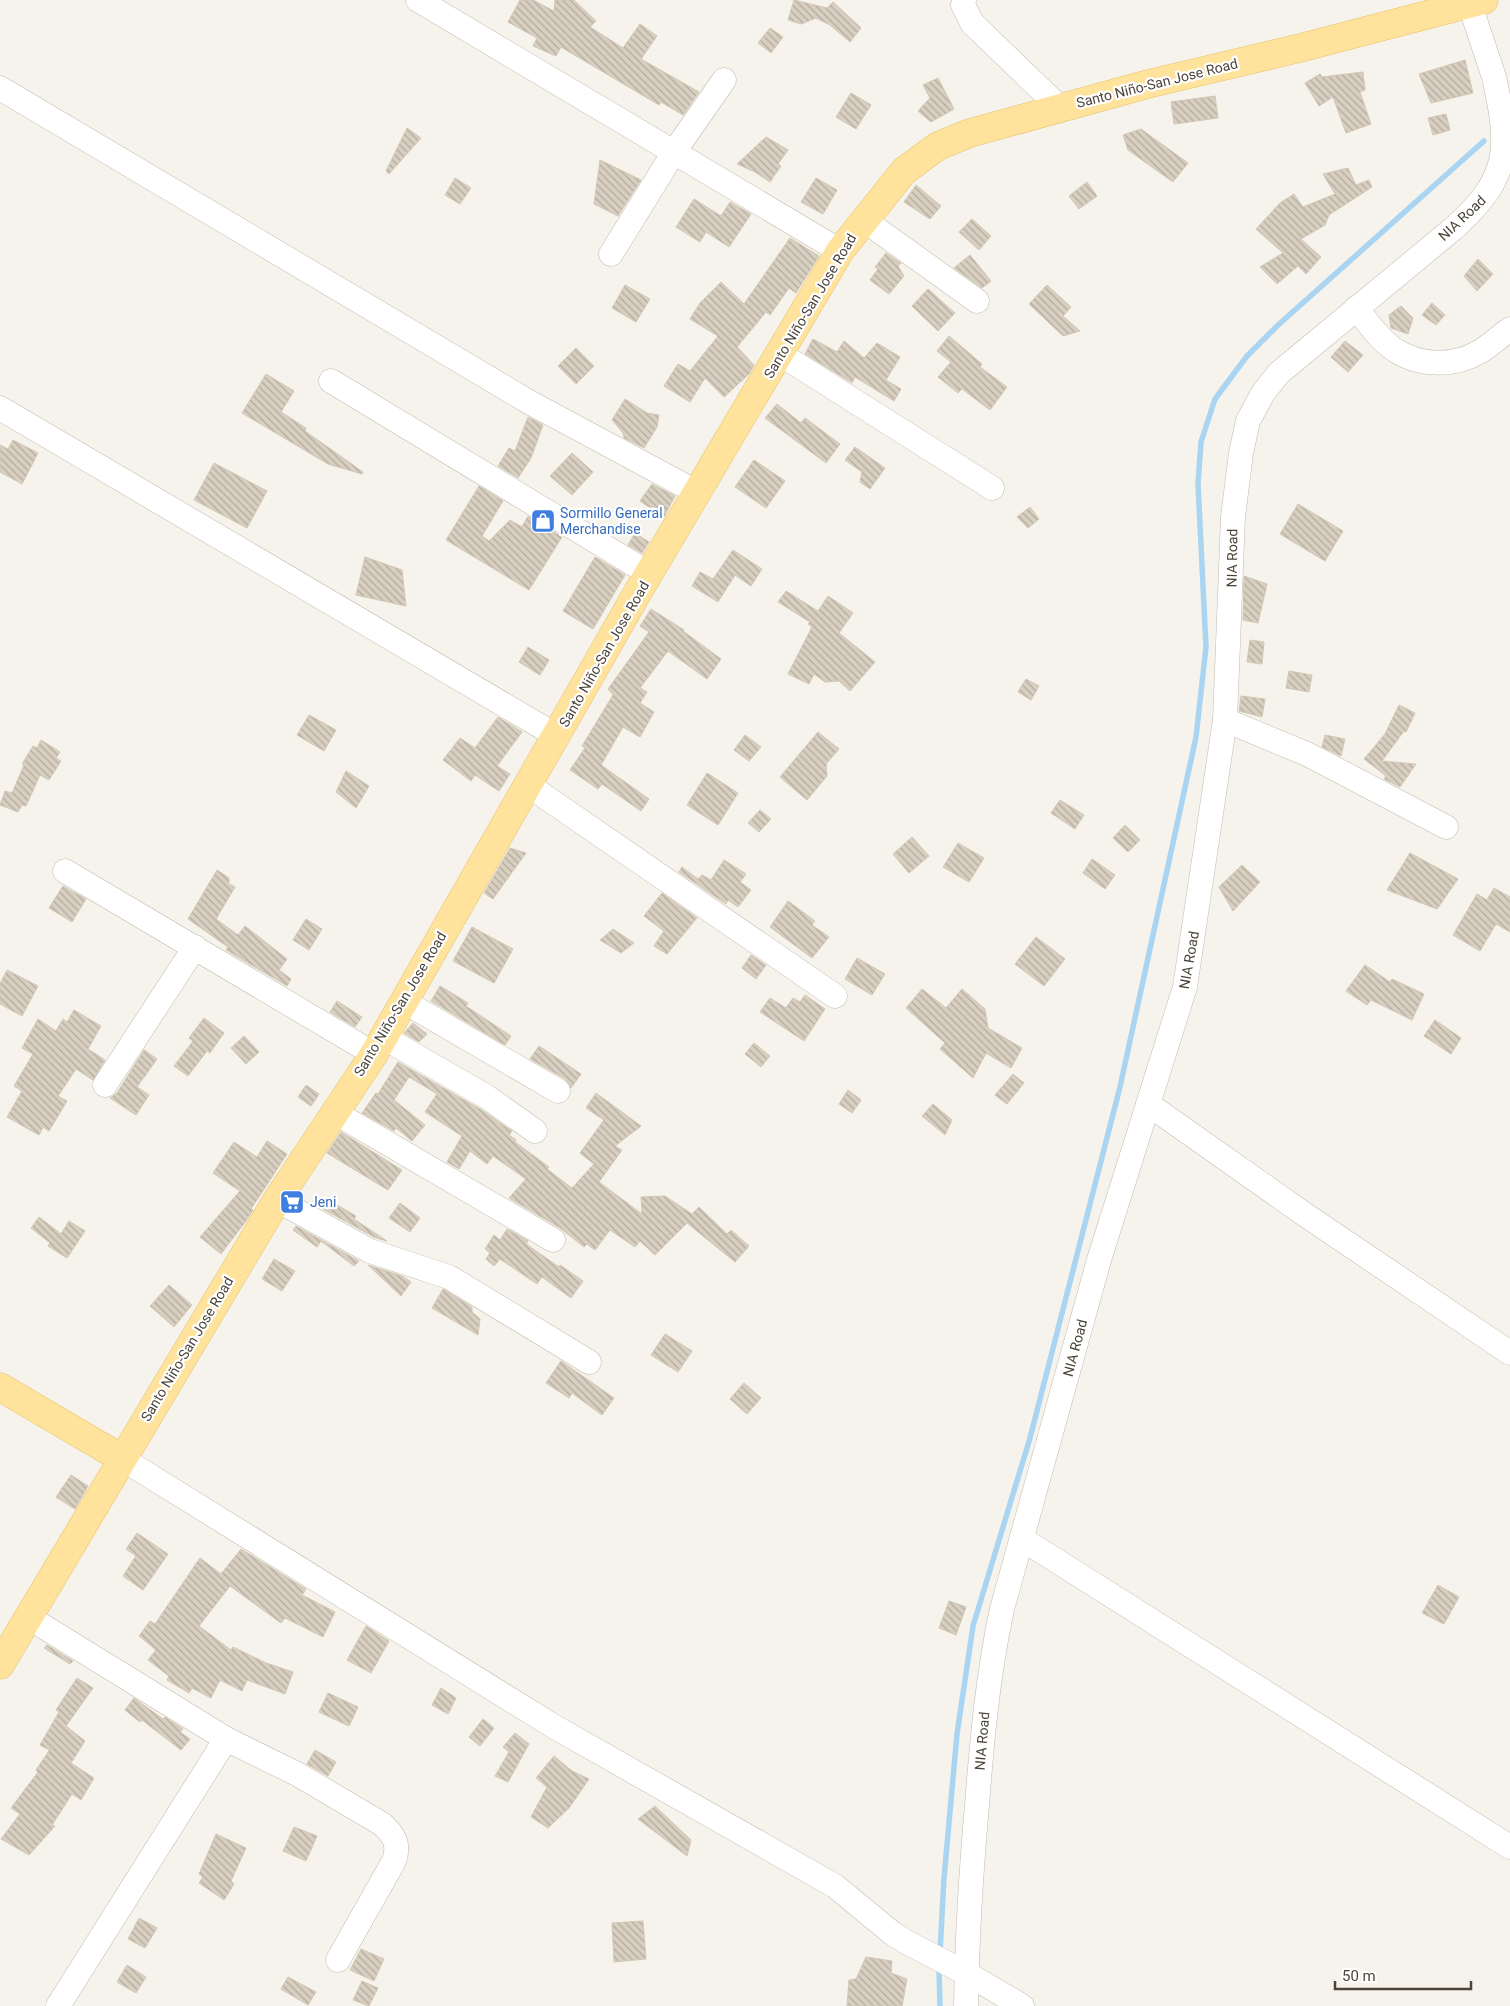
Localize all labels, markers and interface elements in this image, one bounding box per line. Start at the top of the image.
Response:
street label: Santo Niño-San Jose Road [1075,55,1239,111]
street label: NIA Road [1435,192,1489,244]
street label: Santo Niño-San Jose Road [760,231,860,381]
place label: Sormillo General Merchandise [560,505,663,537]
shop icon: Sormillo General Merchandise [530,508,556,534]
street label: NIA Road [1223,529,1241,587]
street label: Santo Niño-San Jose Road [556,578,652,730]
street label: Santo Niño-San Jose Road [350,929,450,1079]
street label: NIA Road [1176,930,1202,990]
supermarket icon: Jeni [279,1189,305,1215]
place label: Jeni [310,1194,336,1210]
street label: Santo Niño-San Jose Road [137,1274,237,1424]
street label: NIA Road [1060,1318,1090,1378]
street label: NIA Road [971,1711,993,1771]
scale bar [1335,1958,1471,1990]
text: 50 m [1342,1967,1376,1985]

